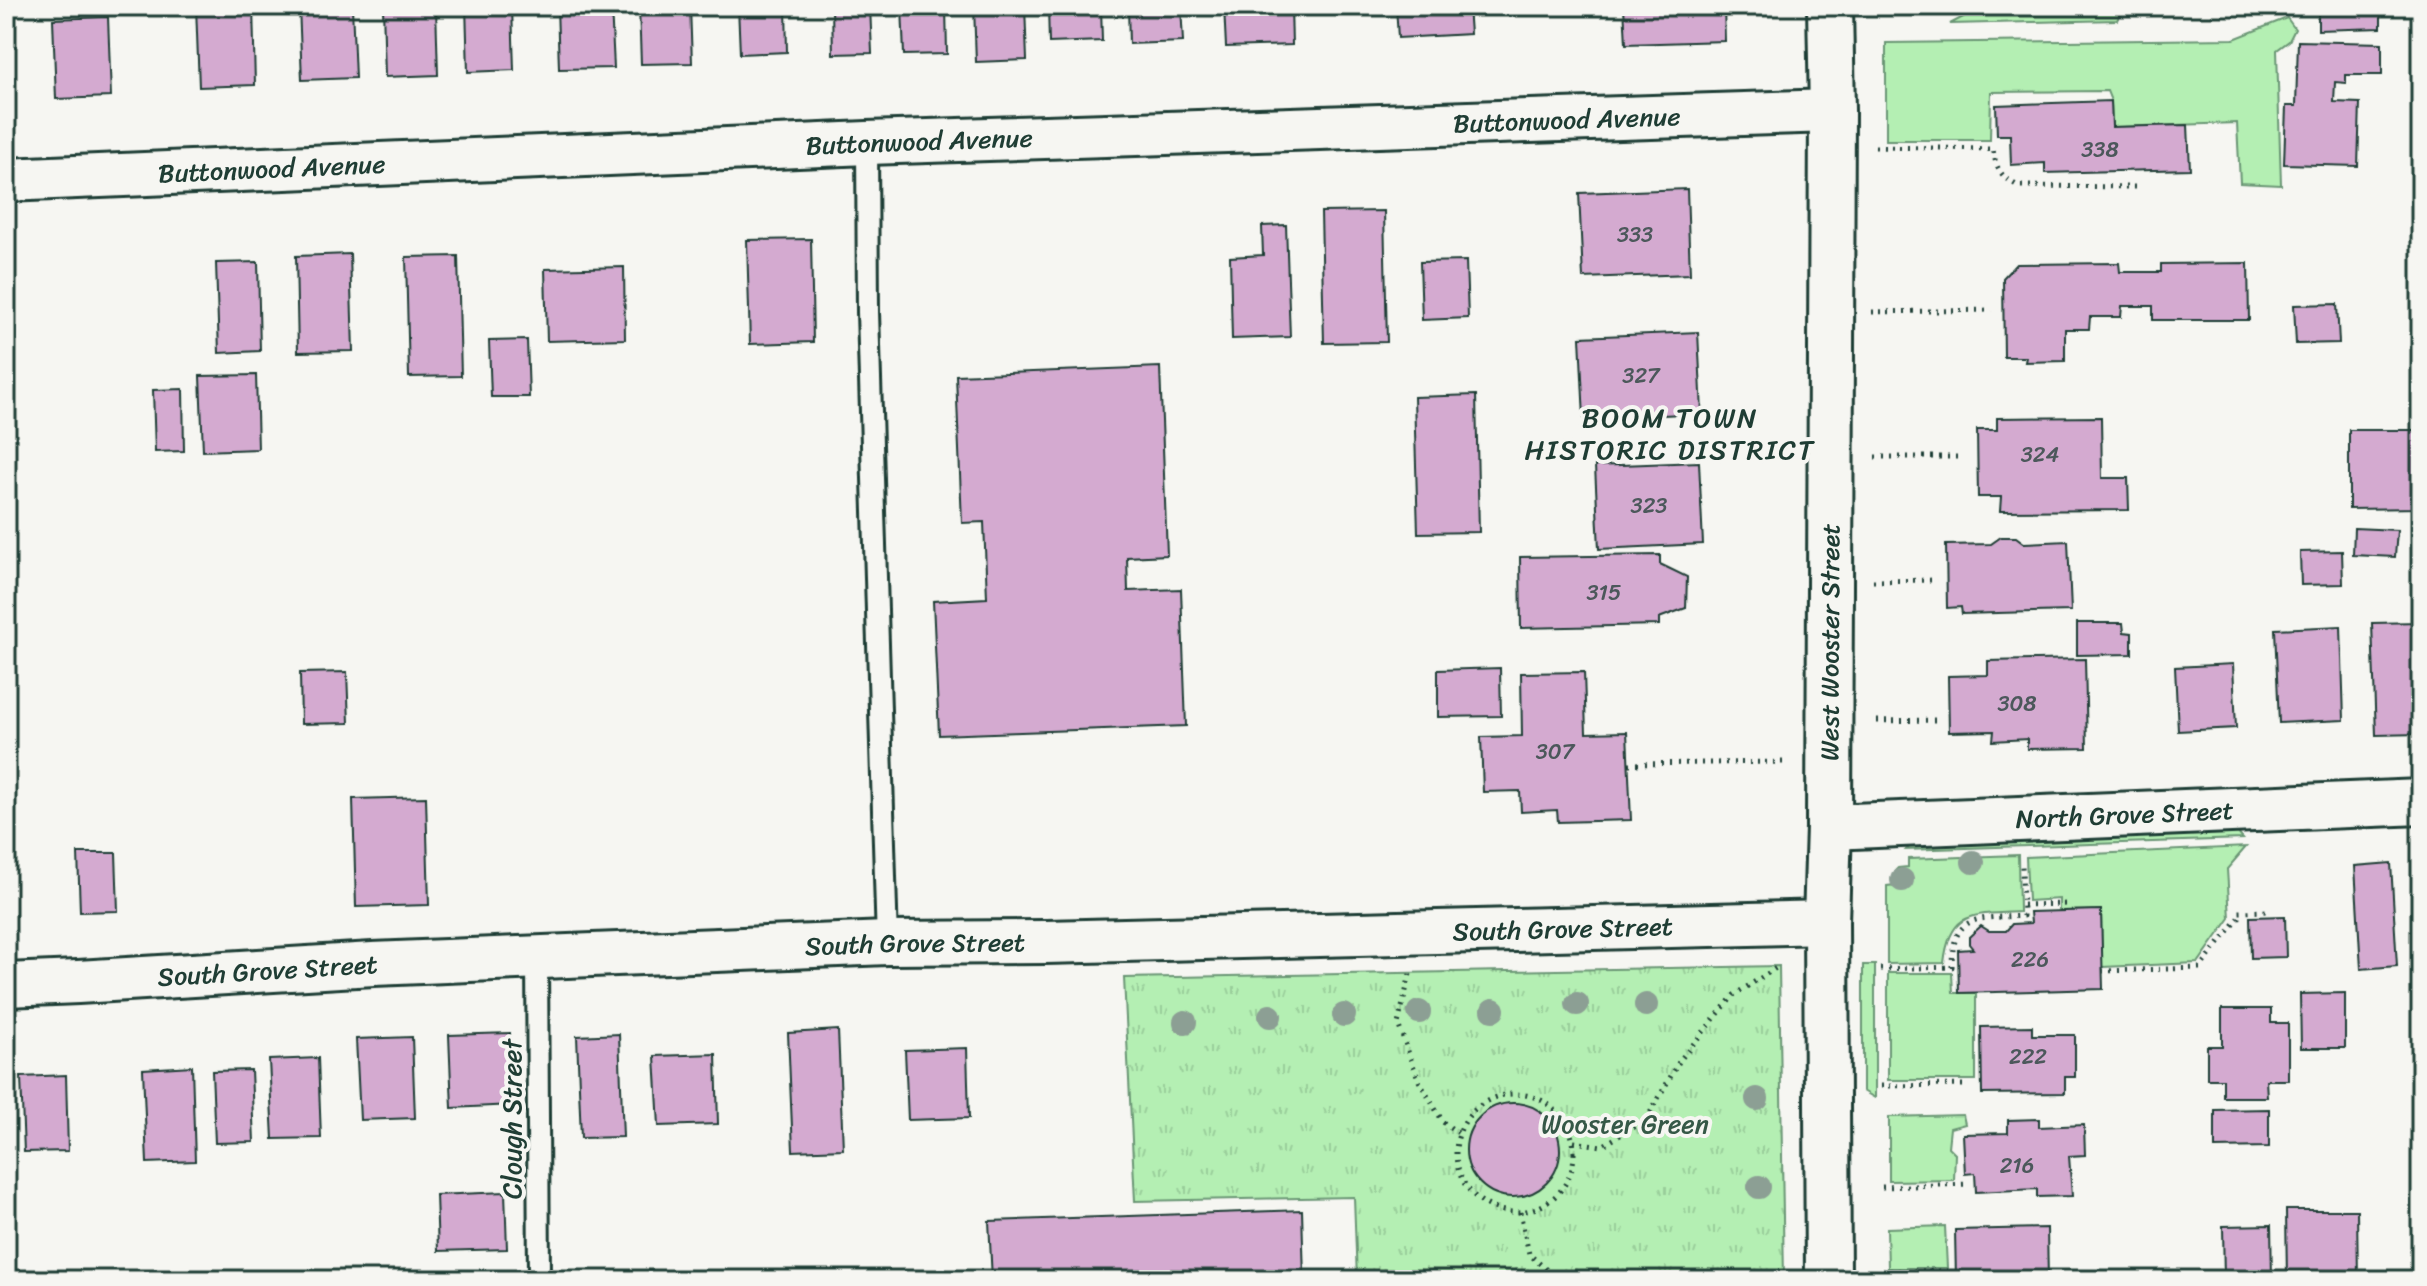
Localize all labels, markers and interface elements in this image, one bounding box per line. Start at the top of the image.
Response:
street label: Buttonwood Avenue [1452,93,1681,147]
street label: Buttonwood Avenue [805,115,1034,169]
house number: 338 [2081,130,2119,169]
street label: Buttonwood Avenue [157,141,386,196]
house number: 333 [1617,215,1653,254]
house number: 327 [1622,356,1661,395]
district label: BOOM TOWN HISTORIC DISTRICT [1524,393,1816,474]
house number: 324 [2021,435,2060,474]
house number: 323 [1631,486,1667,525]
street label: West Wooster Street [1806,523,1853,761]
house number: 315 [1587,573,1621,612]
house number: 308 [1997,684,2037,723]
house number: 307 [1536,732,1576,771]
street label: North Grove Street [2015,787,2235,842]
street label: South Grove Street [1452,903,1674,955]
street label: South Grove Street [804,919,1025,969]
house number: 226 [2011,940,2049,979]
street label: South Grove Street [156,941,379,1000]
house number: 222 [2009,1037,2047,1076]
street label: Clough Street [489,1038,535,1199]
park label: Wooster Green [1541,1101,1709,1147]
house number: 216 [2000,1146,2034,1185]

